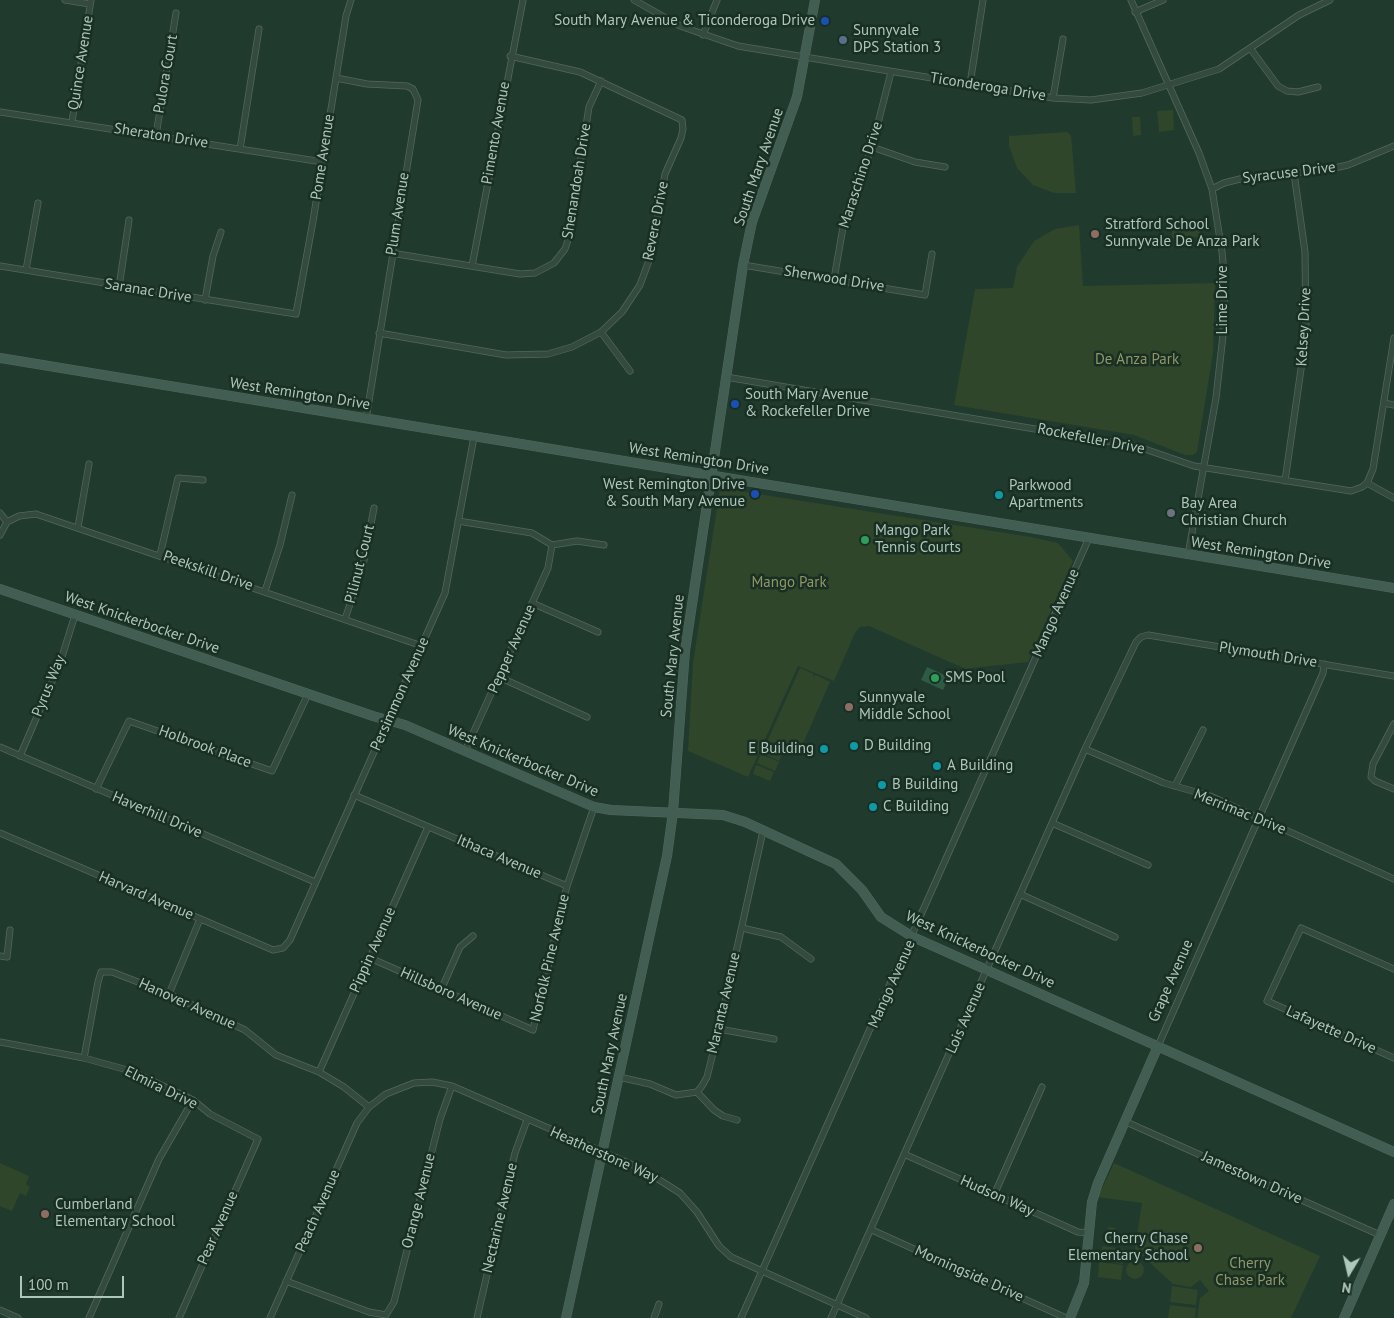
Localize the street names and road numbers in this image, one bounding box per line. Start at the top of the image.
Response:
street label: Quince Avenue [65,14,97,112]
street label: Pulora Court [150,33,182,115]
street label: Ticonderoga Drive [929,69,1047,105]
street label: Pimento Avenue [478,80,514,186]
street label: South Mary Avenue [730,106,788,228]
street label: Pome Avenue [307,113,339,201]
street label: Maraschino Drive [835,119,887,231]
street label: Sheraton Drive [113,120,209,152]
street label: Shenandoah Drive [559,122,595,240]
street label: Syracuse Drive [1241,158,1337,188]
street label: Plum Avenue [383,171,413,257]
street label: Revere Drive [639,180,673,262]
street label: Sherwood Drive [782,262,886,296]
street label: Lime Drive [1214,265,1232,335]
street label: Saranac Drive [103,275,193,307]
street label: Kelsey Drive [1293,287,1315,367]
street label: West Remington Drive [229,374,371,414]
street label: Rockefeller Drive [1036,420,1146,458]
street label: West Remington Drive [628,439,770,479]
street label: Pilinut Court [341,523,379,605]
street label: West Remington Drive [1190,533,1332,573]
street label: Peekskill Drive [161,547,255,595]
street label: Mango Avenue [1029,566,1083,660]
street label: West Knickerbocker Drive [62,588,222,658]
street label: South Mary Avenue [658,594,688,718]
street label: Pepper Avenue [484,602,540,696]
street label: Persimmon Avenue [367,634,433,754]
street label: Plymouth Drive [1218,638,1318,672]
street label: Pyrus Way [28,652,70,720]
street label: West Knickerbocker Drive [445,721,601,801]
street label: Holbrook Place [156,722,254,772]
street label: Merrimac Drive [1191,785,1289,839]
street label: Haverhill Drive [109,788,205,842]
street label: Ithaca Avenue [454,831,544,883]
street label: Harvard Avenue [96,868,196,924]
street label: Norfolk Pine Avenue [527,892,573,1024]
street label: Pippin Avenue [346,904,400,996]
street label: West Knickerbocker Drive [903,908,1057,992]
street label: Mango Avenue [865,937,919,1031]
street label: Grape Avenue [1145,937,1197,1025]
street label: Maranta Avenue [704,951,744,1055]
street label: Hillsboro Avenue [397,964,505,1024]
street label: Hanover Avenue [136,975,238,1033]
street label: Lois Avenue [942,980,990,1056]
street label: South Mary Avenue [588,992,632,1116]
street label: Lafayette Drive [1283,1002,1379,1058]
street label: Elmira Drive [122,1063,200,1113]
street label: Heatherstone Way [547,1123,661,1187]
street label: Jamestown Drive [1199,1148,1305,1208]
street label: Orange Avenue [398,1152,440,1250]
street label: Nectarine Avenue [479,1161,521,1275]
street label: Peach Avenue [292,1167,344,1255]
street label: Hudson Way [957,1172,1037,1220]
street label: Pear Avenue [194,1188,242,1268]
street label: Morningside Drive [912,1242,1026,1306]

